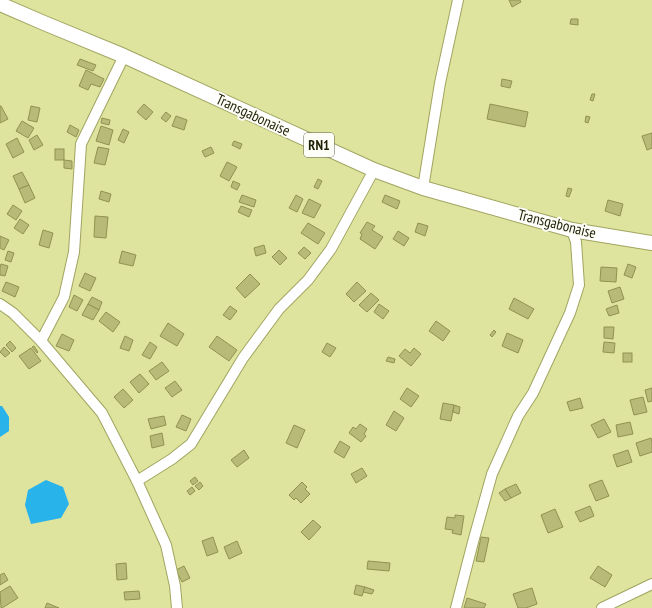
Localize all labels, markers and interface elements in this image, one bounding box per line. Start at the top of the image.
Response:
street label: Transgabonaise [213,89,293,140]
road number: RN1 [304,133,334,157]
street label: Transgabonaise [516,205,598,242]

